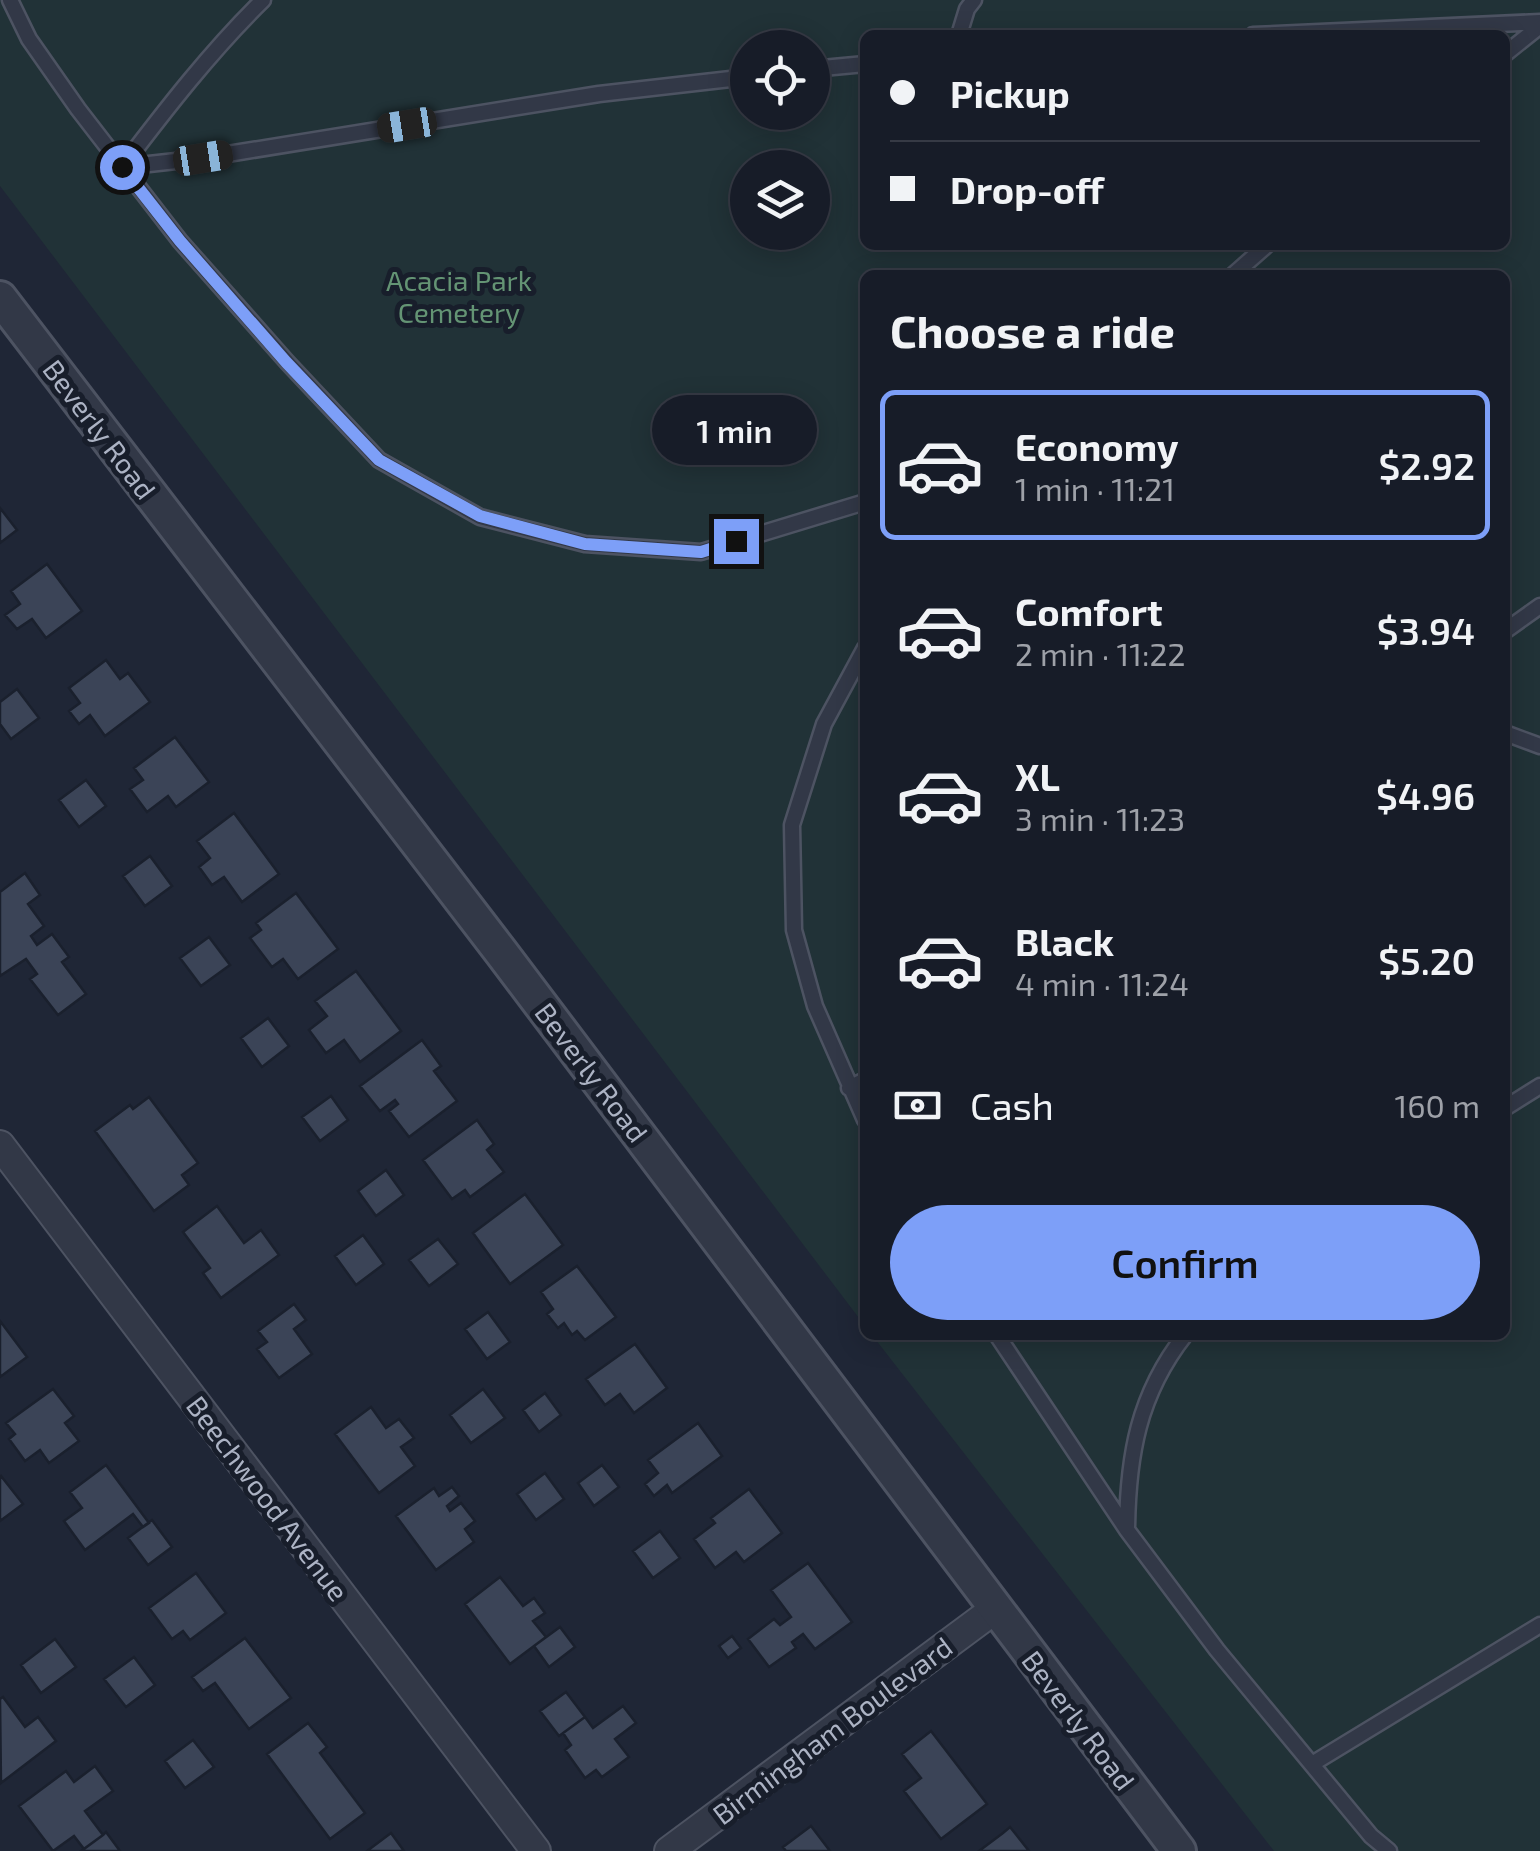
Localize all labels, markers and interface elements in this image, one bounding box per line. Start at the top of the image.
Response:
map controls [730,30,830,250]
button: locate [730,30,830,130]
text: Pickup [950,70,1070,116]
car [375,105,439,145]
car [171,138,235,178]
route start [100,145,145,190]
button: layers [730,150,830,250]
text: Drop-off [950,166,1104,212]
park label: Acacia Park Cemetery [386,263,532,329]
text: Choose a ride [890,303,1175,357]
street label: Beverly Road [37,353,163,505]
callout: 1 min [654,396,818,466]
text: 1 min [697,411,772,449]
icon: car [895,420,985,510]
text: Economy [1015,423,1179,469]
text: $2.92 [1379,442,1475,488]
text: 1 min · 11:21 [1015,469,1175,507]
route end [714,519,759,564]
icon: car [895,585,985,675]
text: Comfort [1015,588,1163,634]
text: $3.94 [1377,607,1475,653]
text: 2 min · 11:22 [1015,634,1186,672]
icon: car [895,750,985,840]
text: XL [1015,753,1060,799]
text: $4.96 [1376,772,1475,818]
text: 3 min · 11:23 [1015,799,1185,837]
icon: car [895,915,985,1005]
text: Black [1015,918,1114,964]
text: $5.20 [1378,937,1475,983]
text: 4 min · 11:24 [1015,964,1189,1002]
street label: Beverly Road [529,996,655,1148]
icon: cash [890,1078,945,1133]
text: Cash [970,1082,1054,1128]
text: 160 m [1394,1086,1480,1124]
button: Confirm [890,1205,1480,1320]
street label: Beechwood Avenue [180,1389,356,1607]
street label: Birmingham Boulevard [706,1629,958,1831]
street label: Beverly Road [1016,1644,1142,1796]

